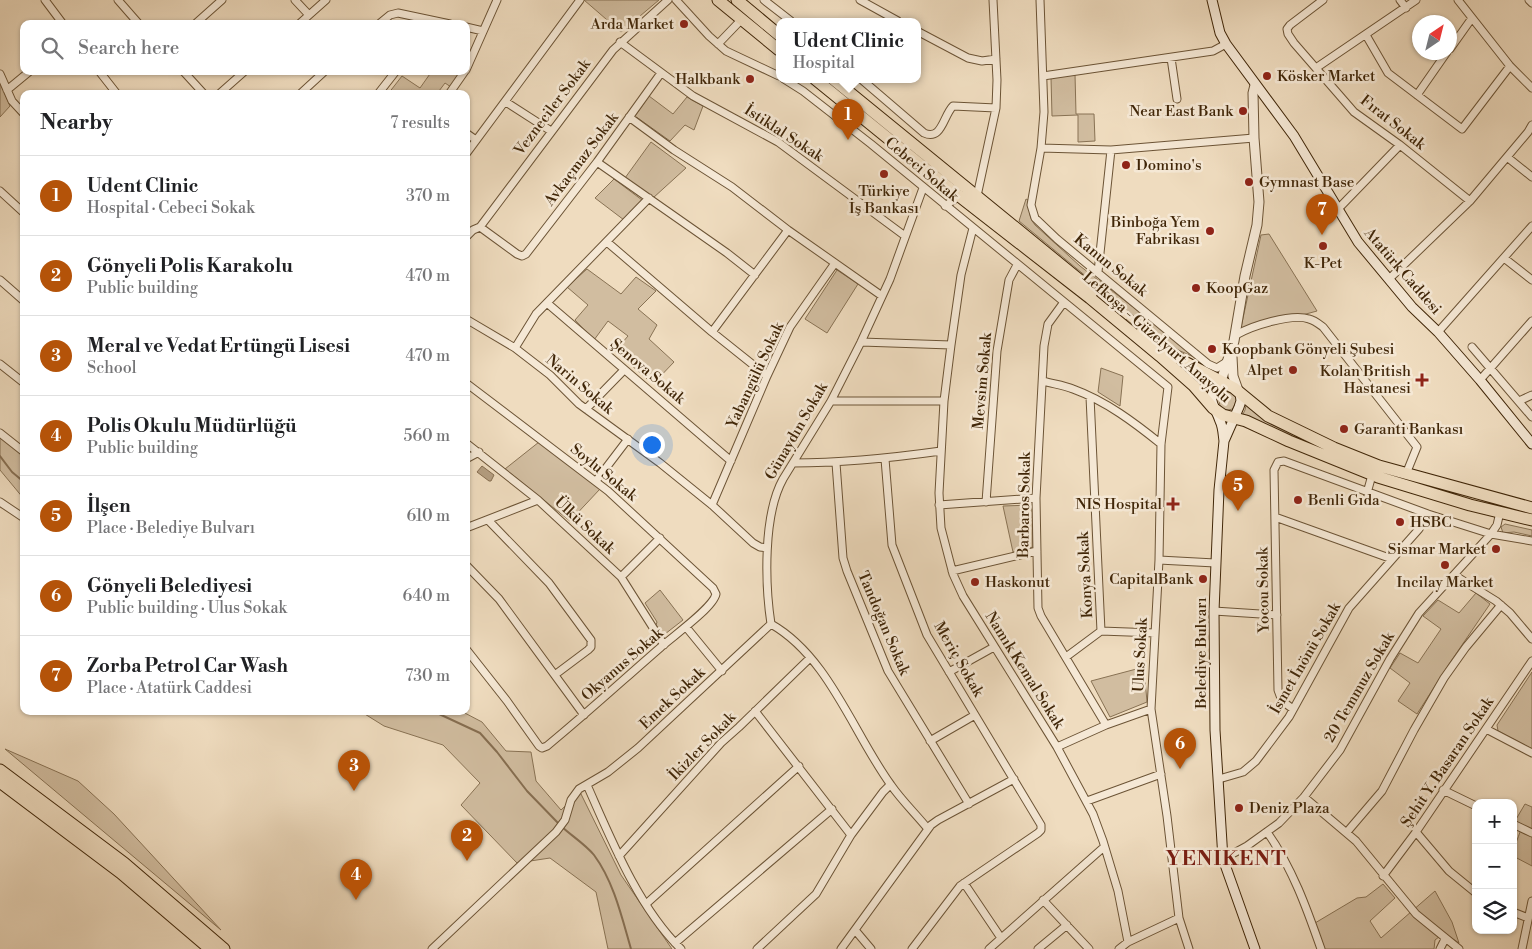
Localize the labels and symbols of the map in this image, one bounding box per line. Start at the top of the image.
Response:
place label: Arda Market [589,15,675,34]
north arrow [1412,15,1457,60]
marker: Arda Market [678,18,690,30]
street label: Vezneciler Sokak [509,54,595,160]
place label: Kösker Market [1277,67,1376,86]
place label: Halkbank [675,70,741,89]
marker: Kösker Market [1261,70,1273,82]
marker: Halkbank [744,73,756,85]
street label: Fırat Sokak [1356,91,1430,155]
pin: 1 [832,99,864,140]
street label: İstiklal Sokak [740,100,829,167]
place label: Near East Bank [1129,102,1234,121]
marker: Near East Bank [1237,105,1249,117]
street label: Avkaçmaz Sokak [539,108,623,211]
street label: Cebeci Sokak [881,133,963,206]
place label: Domino's [1136,156,1201,175]
marker: Domino's [1120,159,1132,171]
marker: Türkiye İş Bankası [878,168,890,180]
place label: Gymnast Base [1259,173,1354,192]
marker: Gymnast Base [1243,176,1255,188]
place label: Türkiye İş Bankası [849,182,919,218]
pin: 7 [1306,194,1338,235]
place label: Binboğa Yem Fabrikası [1110,213,1200,249]
street label: Atatürk Caddesi [1359,223,1445,319]
marker: Binboğa Yem Fabrikası [1204,225,1216,237]
street label: Kanun Sokak [1070,230,1152,302]
marker: K-Pet [1317,240,1329,252]
place label: K-Pet [1304,254,1343,273]
street label: Lefkoşa - Güzelyurt Anayolu [1079,268,1235,407]
place label: KoopGaz [1206,279,1268,298]
marker: KoopGaz [1190,282,1202,294]
street label: Yabangülü Sokak [722,318,789,432]
street label: Mevsim Sokak [969,331,996,430]
street label: Şenova Sokak [606,334,690,409]
place label: Koopbank Gönyeli Şubesi [1222,340,1395,359]
marker: Koopbank Gönyeli Şubesi [1206,343,1218,355]
street label: Narin Sokak [542,350,618,419]
place label: Alpet [1246,361,1284,380]
place label: Kolan British Hastanesi [1320,362,1411,398]
marker: Alpet [1287,364,1299,376]
marker: Kolan British Hastanesi [1415,373,1429,387]
street label: Günaydın Sokak [761,378,833,483]
place label: Garanti Bankası [1354,420,1463,439]
marker: Garanti Bankası [1338,423,1350,435]
your location [639,432,665,458]
street label: Soylu Sokak [566,440,642,506]
street label: Barbaros Sokak [1014,451,1035,559]
pin: 5 [1222,470,1254,511]
place label: Benli Gıda [1307,491,1380,510]
street label: Ülkü Sokak [550,492,621,559]
marker: Benli Gıda [1292,494,1304,506]
place label: NIS Hospital [1075,495,1163,514]
marker: NIS Hospital [1166,497,1180,511]
place label: HSBC [1410,513,1451,532]
marker: HSBC [1394,516,1406,528]
street label: Konya Sokak [1074,530,1097,619]
place label: Sismar Market [1388,540,1487,559]
marker: Sismar Market [1490,543,1502,555]
street label: Yocou Sokak [1253,546,1274,634]
marker: Incilay Market [1439,559,1451,571]
street label: Tandoğan Sokak [853,568,914,679]
place label: CapitalBank [1109,570,1194,589]
place label: Haskonut [985,573,1051,592]
marker: CapitalBank [1197,573,1209,585]
place label: Incilay Market [1396,573,1494,592]
marker: Haskonut [969,576,981,588]
street label: Belediye Bulvarı [1192,597,1211,710]
street label: İsmet İnönü Sokak [1265,598,1346,717]
street label: Namık Kemal Sokak [981,608,1069,734]
street label: Ulus Sokak [1129,616,1152,693]
street label: Meriç Sokak [929,618,988,701]
street label: Okyanus Sokak [578,623,668,705]
street label: 20 Temmuz Sokak [1320,628,1399,746]
street label: Emek Sokak [636,662,710,734]
street label: Şehit Y. Basaran Sokak [1397,693,1499,831]
street label: İkizler Sokak [664,707,741,785]
pin: 6 [1164,728,1196,769]
pin: 3 [338,750,370,791]
place label: Deniz Plaza [1249,799,1330,818]
marker: Deniz Plaza [1233,802,1245,814]
pin: 2 [451,820,483,861]
district label: YENIKENT [1165,847,1287,872]
pin: 4 [340,859,372,900]

